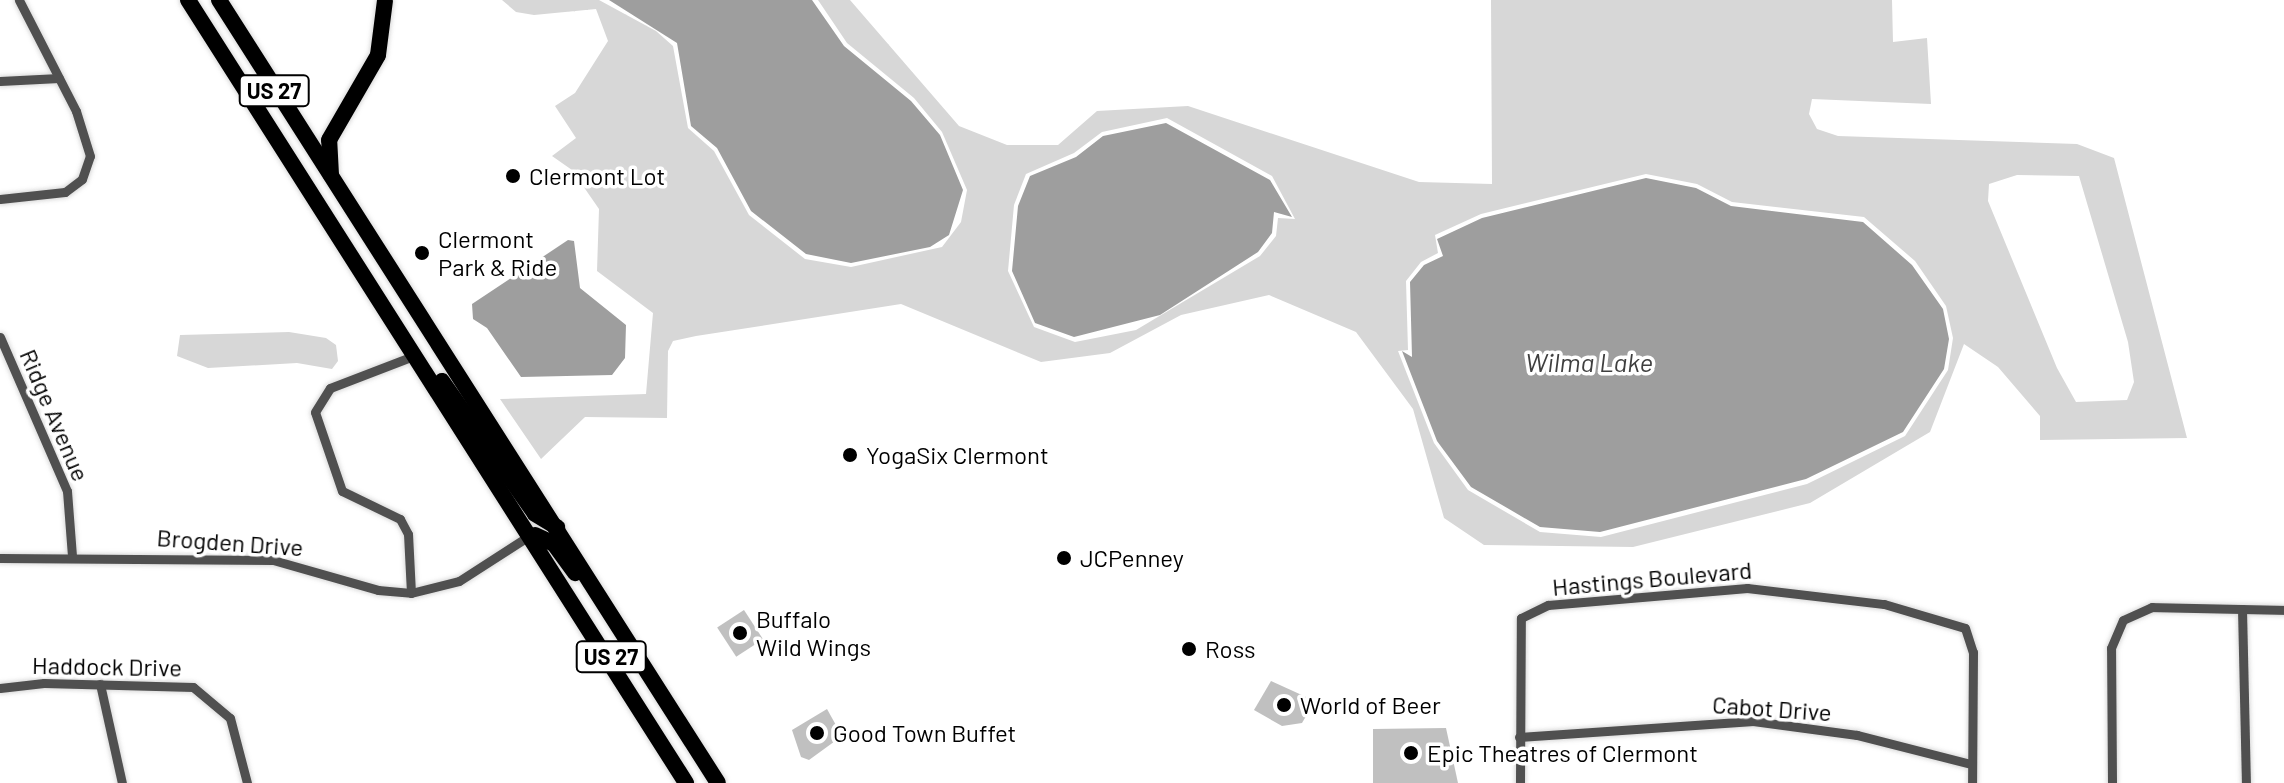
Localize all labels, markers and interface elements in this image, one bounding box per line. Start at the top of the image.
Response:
road number: US 27 [238,73,310,109]
place label: Clermont Lot [529,162,665,190]
marker: Clermont Lot [504,167,522,185]
place label: Clermont Park & Ride [438,225,557,281]
marker: Clermont Park & Ride [413,244,431,262]
street label: Ridge Avenue [14,345,96,485]
water label: Wilma Lake [1525,346,1653,378]
place label: YogaSix Clermont [866,441,1049,469]
marker: YogaSix Clermont [841,446,859,464]
street label: Brogden Drive [156,523,304,561]
place label: JCPenney [1080,544,1184,572]
marker: JCPenney [1055,549,1073,567]
street label: Hastings Boulevard [1551,555,1753,601]
place label: Buffalo Wild Wings [756,605,871,661]
marker: Buffalo Wild Wings [731,624,749,642]
place label: Ross [1205,635,1255,663]
road number: US 27 [575,639,647,675]
marker: Ross [1180,640,1198,658]
street label: Haddock Drive [32,650,182,682]
street label: Cabot Drive [1711,689,1833,727]
place label: World of Beer [1300,691,1441,719]
marker: World of Beer [1275,696,1293,714]
place label: Good Town Buffet [833,719,1016,747]
marker: Good Town Buffet [808,724,826,742]
place label: Epic Theatres of Clermont [1427,739,1698,767]
marker: Epic Theatres of Clermont [1402,744,1420,762]

